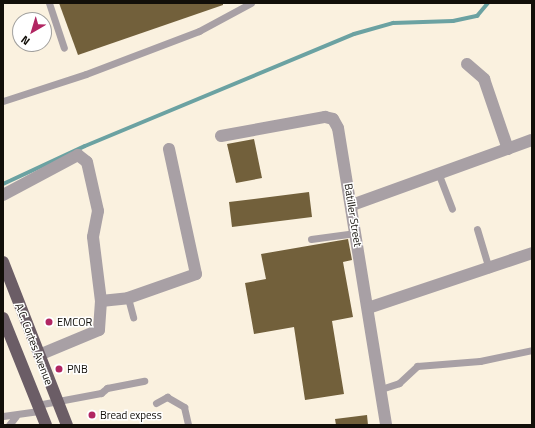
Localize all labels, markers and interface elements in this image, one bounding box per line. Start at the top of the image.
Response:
north arrow [12,12,52,52]
text: N [17,32,33,49]
street label: Batiller Street [341,182,365,248]
street label: A.C. Cortes Avenue [12,301,56,387]
place label: EMCOR [57,315,92,329]
marker: EMCOR [44,317,54,327]
place label: PNB [67,362,88,376]
marker: PNB [54,364,64,374]
place label: Bread expess [100,408,162,422]
marker: Bread expess [87,410,97,420]

